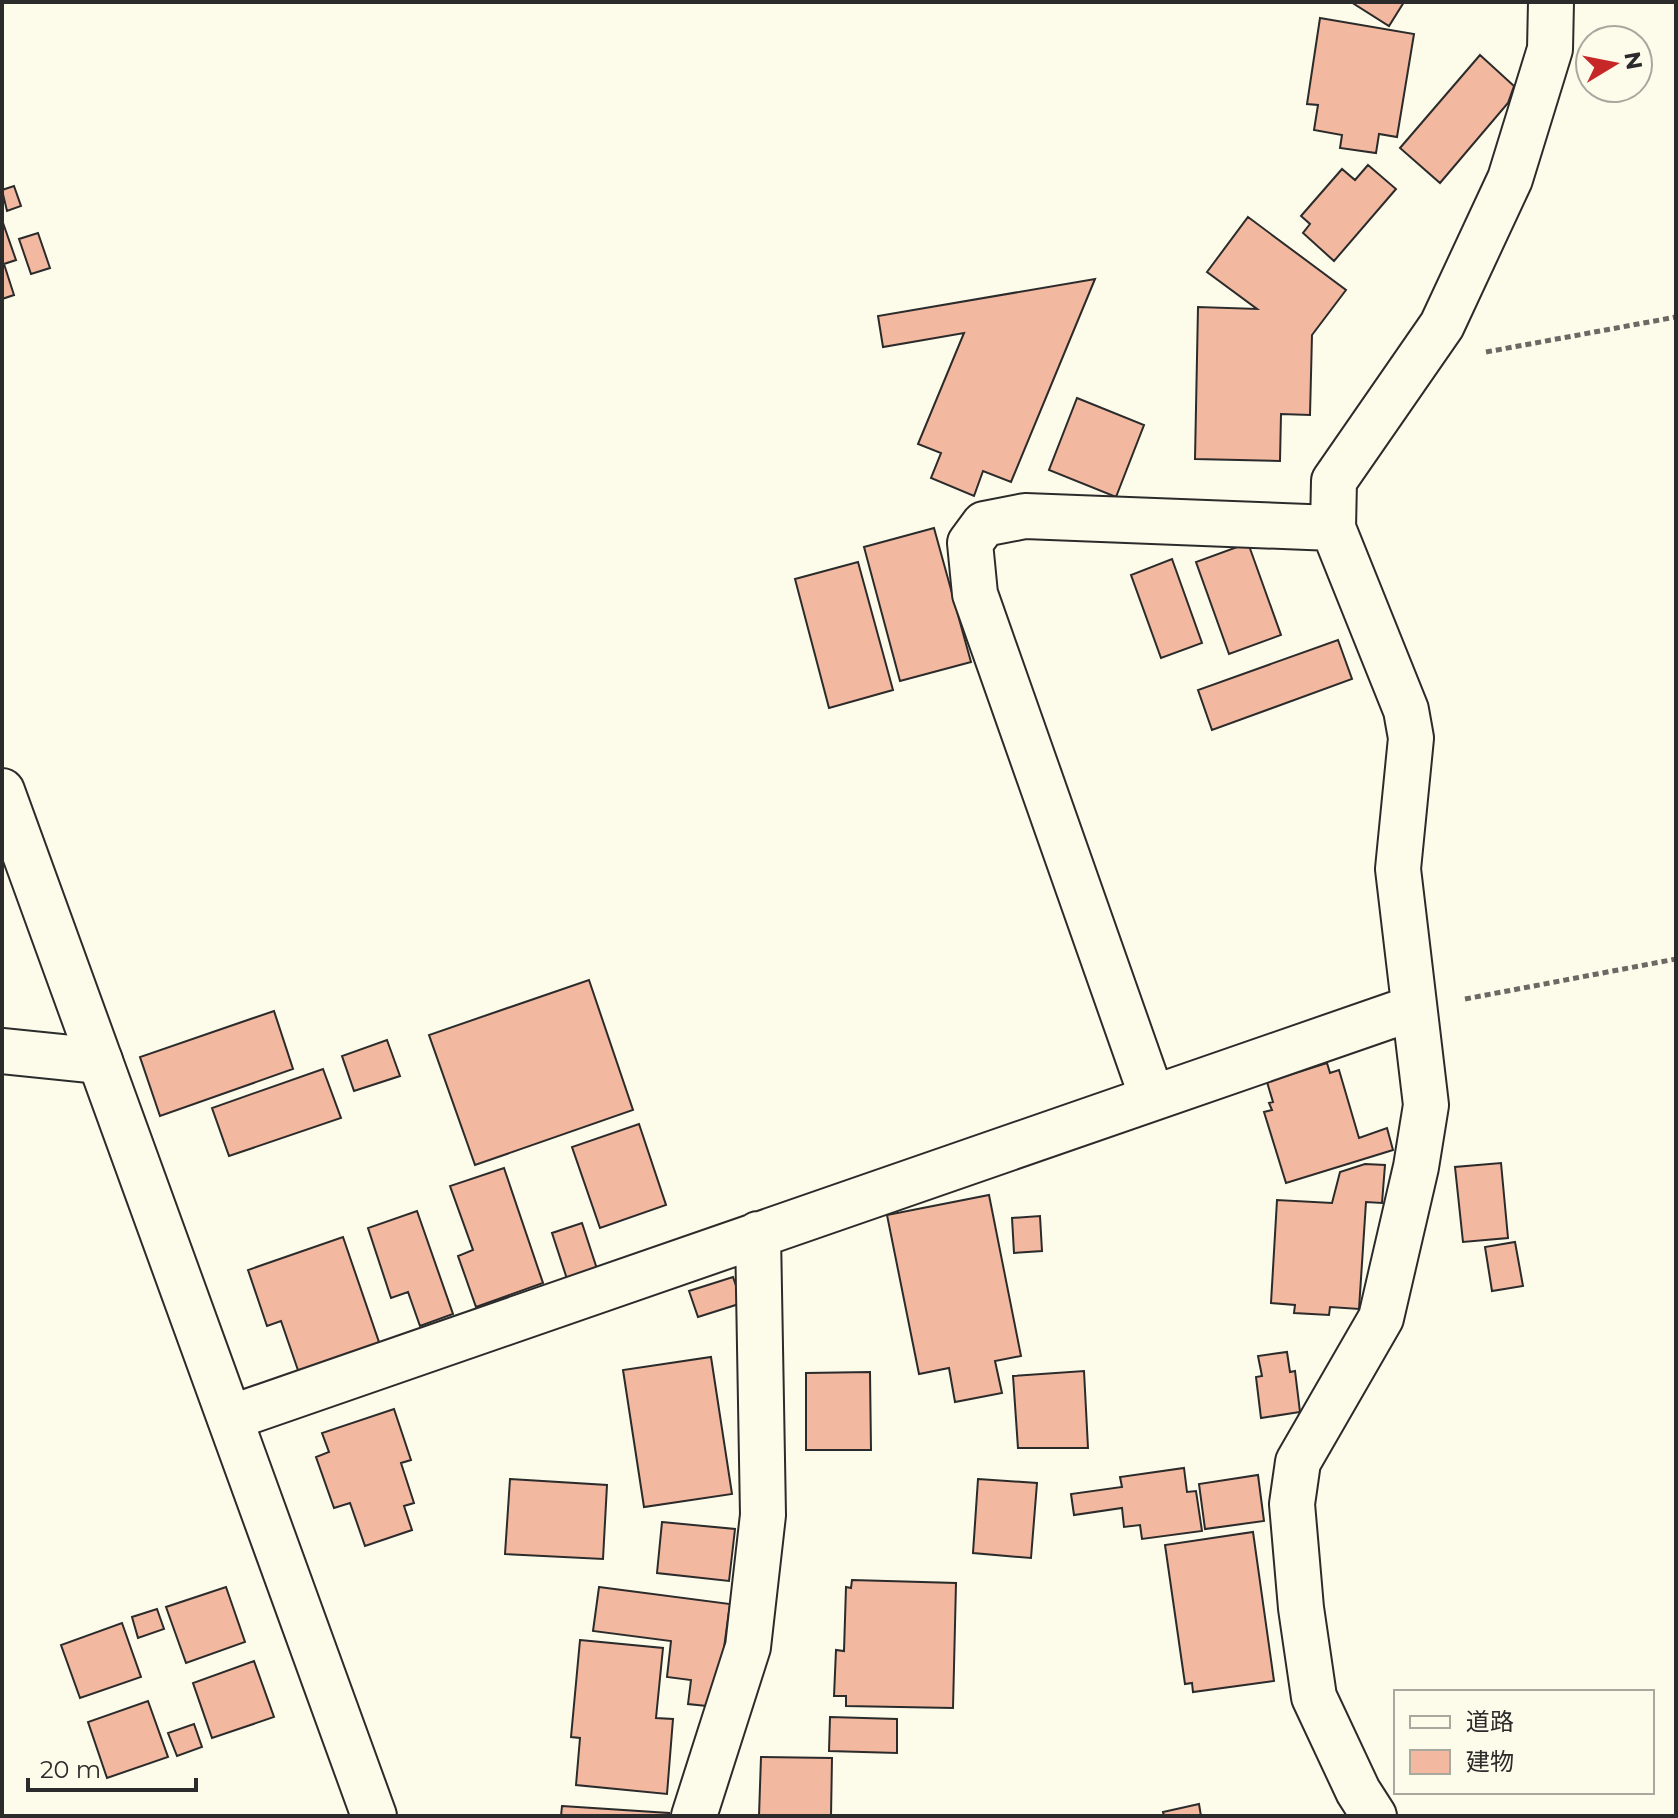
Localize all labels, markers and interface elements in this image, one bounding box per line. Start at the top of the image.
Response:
north arrow [1574,24,1654,104]
text: N [1618,50,1648,72]
legend [1394,1690,1654,1794]
text: 道路 [1466,1707,1514,1736]
scale bar [28,1742,196,1792]
text: 建物 [1466,1747,1514,1776]
text: 20 m [40,1755,101,1784]

